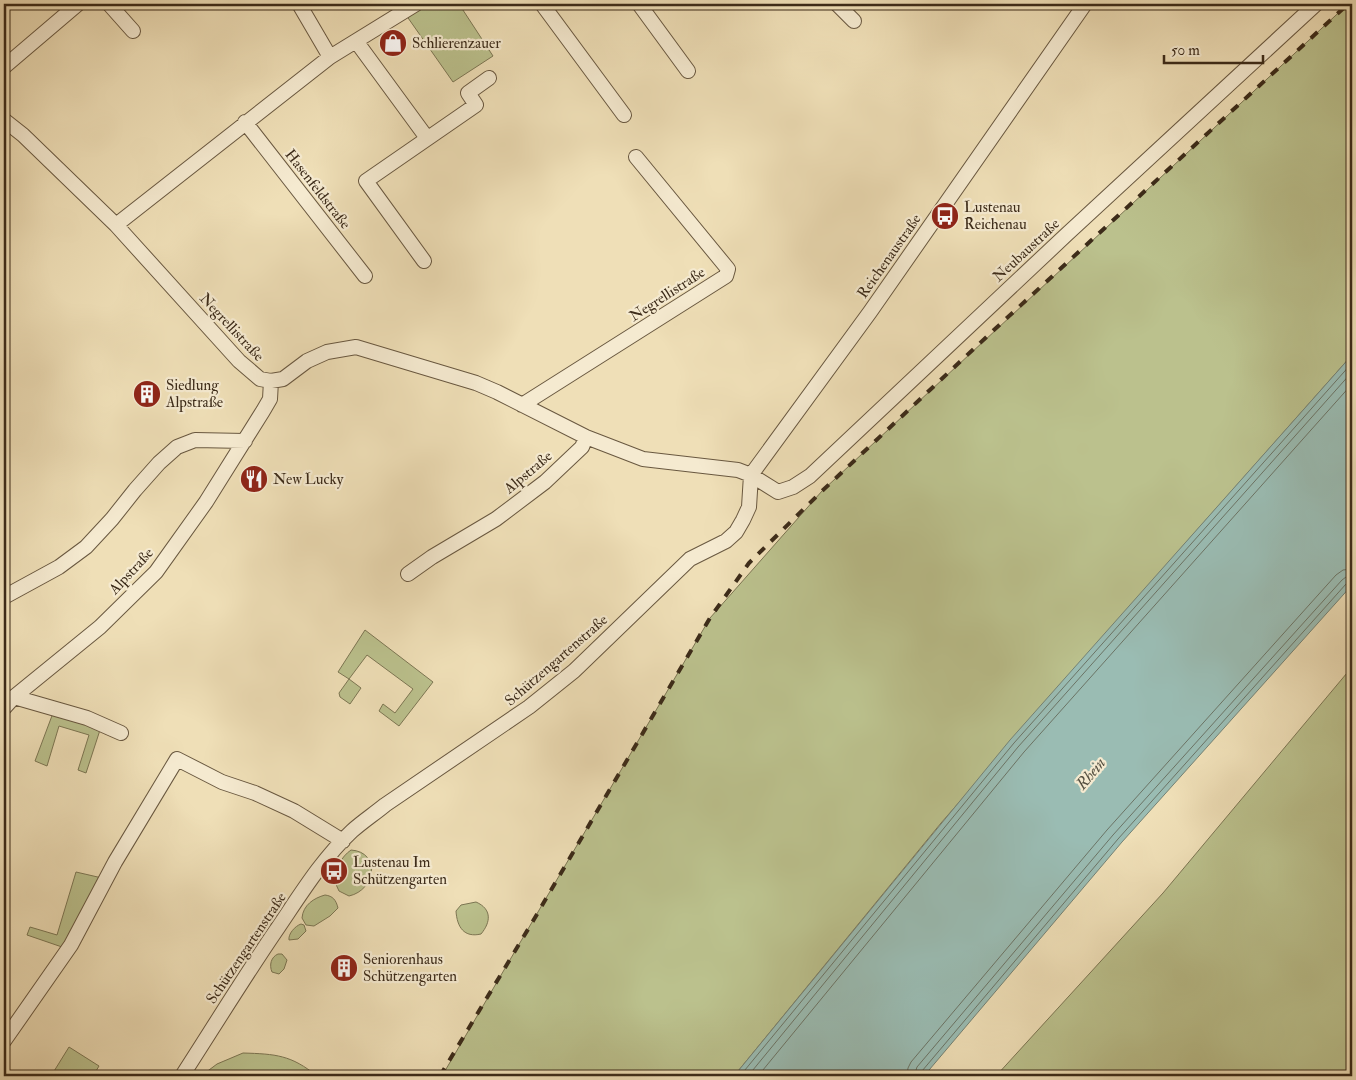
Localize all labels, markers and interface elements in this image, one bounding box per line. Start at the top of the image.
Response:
shop icon: Schlierenzauer [378,28,408,58]
scale bar [1164,32,1262,64]
place label: Schlierenzauer [412,34,501,53]
text: 50 m [1171,41,1200,60]
street label: Hasenfeldstraße [281,146,355,233]
place label: Lustenau Reichenau [964,198,1027,234]
bus stop icon: Lustenau Reichenau [930,201,960,231]
street label: Reichenaustraße [853,210,926,302]
street label: Neubaustraße [989,215,1064,286]
street label: Negrellistraße [626,263,709,326]
street label: Negrellistraße [195,289,268,365]
place label: Siedlung Alpstraße [165,376,223,413]
building icon: Siedlung Alpstraße [132,379,162,409]
street label: Alpstraße [500,447,557,499]
restaurant icon: New Lucky [239,464,269,494]
place label: New Lucky [273,470,344,489]
street label: Alpstraße [104,544,159,600]
street label: Schützengartenstraße [501,611,612,710]
water label: Rhein [1071,754,1110,795]
place label: Lustenau Im Schützengarten [353,853,447,889]
bus stop icon: Lustenau Im Schützengarten [319,856,349,886]
street label: Schützengartenstraße [202,889,291,1008]
place label: Seniorenhaus Schützengarten [363,950,457,986]
building icon: Seniorenhaus Schützengarten [329,953,359,983]

